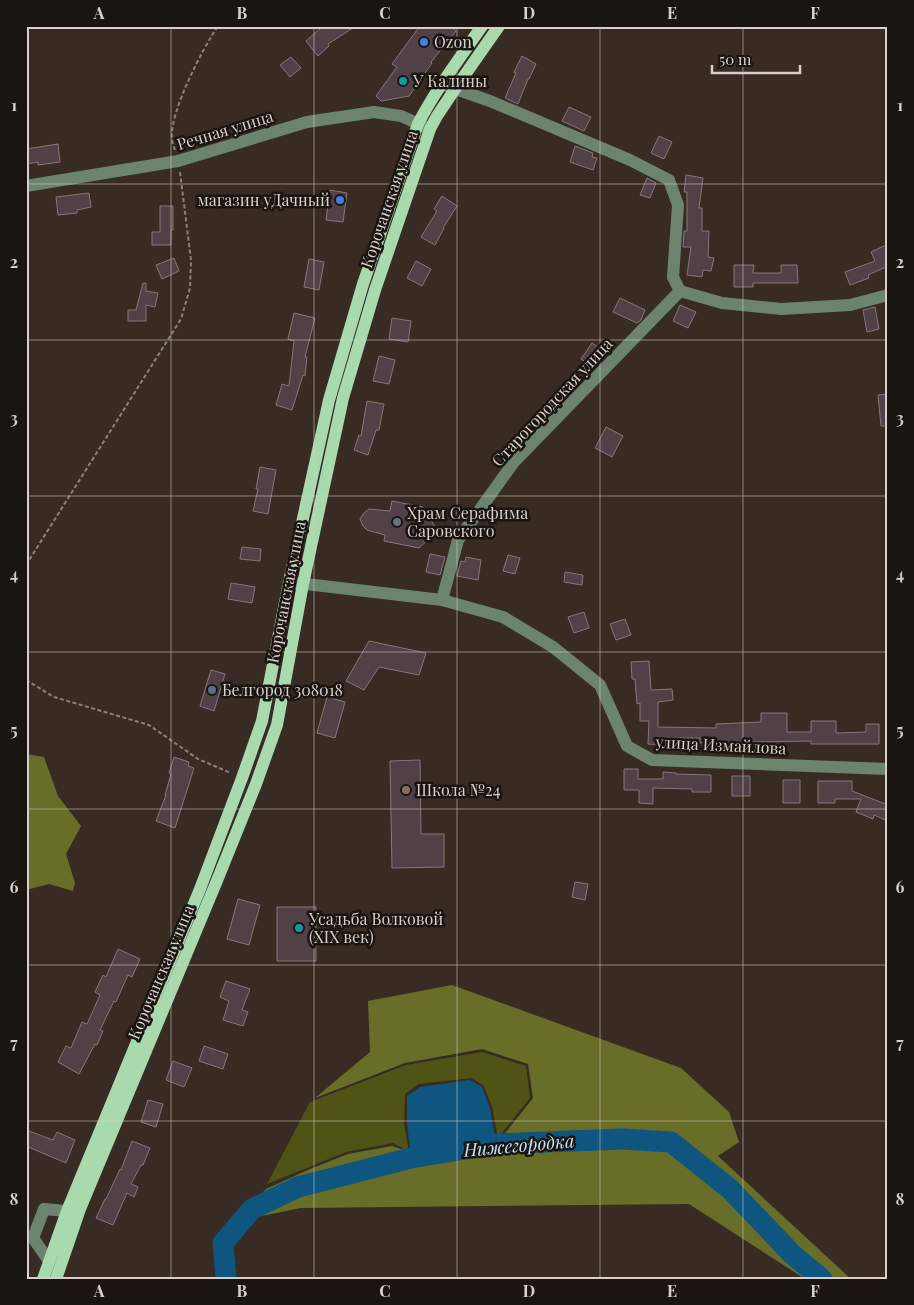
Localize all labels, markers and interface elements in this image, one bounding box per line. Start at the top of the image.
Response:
text: A [93,2,105,23]
text: B [237,2,248,23]
text: C [379,2,391,23]
text: D [523,2,535,23]
text: E [667,2,677,23]
text: F [810,2,820,23]
place label: Ozon [434,31,472,52]
marker: Ozon [418,36,430,48]
scale bar [712,42,799,74]
text: 50 m [719,49,752,69]
place label: У Калины [412,70,487,91]
marker: У Калины [397,75,409,87]
text: 1 [11,94,17,115]
text: 1 [897,94,903,115]
street label: Речная улица [174,105,276,154]
street label: Корочанская улица [355,127,422,270]
place label: магазин уДачный [197,189,330,210]
marker: магазин уДачный [334,194,346,206]
text: 2 [10,251,18,272]
text: 2 [896,251,904,272]
street label: Старогородская улица [487,333,617,470]
text: 3 [10,407,18,428]
text: 3 [896,407,904,428]
place label: Храм Серафима Саровского [407,502,528,541]
marker: Храм Серафима Саровского [391,516,403,528]
street label: Корочанская улица [261,519,310,665]
text: 4 [10,563,18,584]
text: 4 [896,563,904,584]
place label: Белгород 308018 [222,679,343,700]
marker: Белгород 308018 [206,684,218,696]
text: 5 [10,719,18,740]
text: 5 [896,719,904,740]
street label: улица Измайлова [654,731,787,758]
place label: Школа №24 [416,779,501,800]
marker: Школа №24 [400,784,412,796]
text: 6 [10,876,19,897]
text: 6 [896,876,905,897]
street label: Корочанская улица [123,901,198,1042]
place label: Усадьба Волковой (XIX век) [308,908,443,947]
marker: Усадьба Волковой (XIX век) [293,922,305,934]
text: 7 [10,1032,18,1053]
text: 7 [896,1032,904,1053]
water label: Нижегородка [462,1128,575,1162]
text: 8 [10,1188,19,1209]
text: 8 [896,1188,905,1209]
text: A [93,1280,105,1301]
text: B [237,1280,248,1301]
text: C [379,1280,391,1301]
text: D [523,1280,535,1301]
text: E [667,1280,677,1301]
text: F [810,1280,820,1301]

